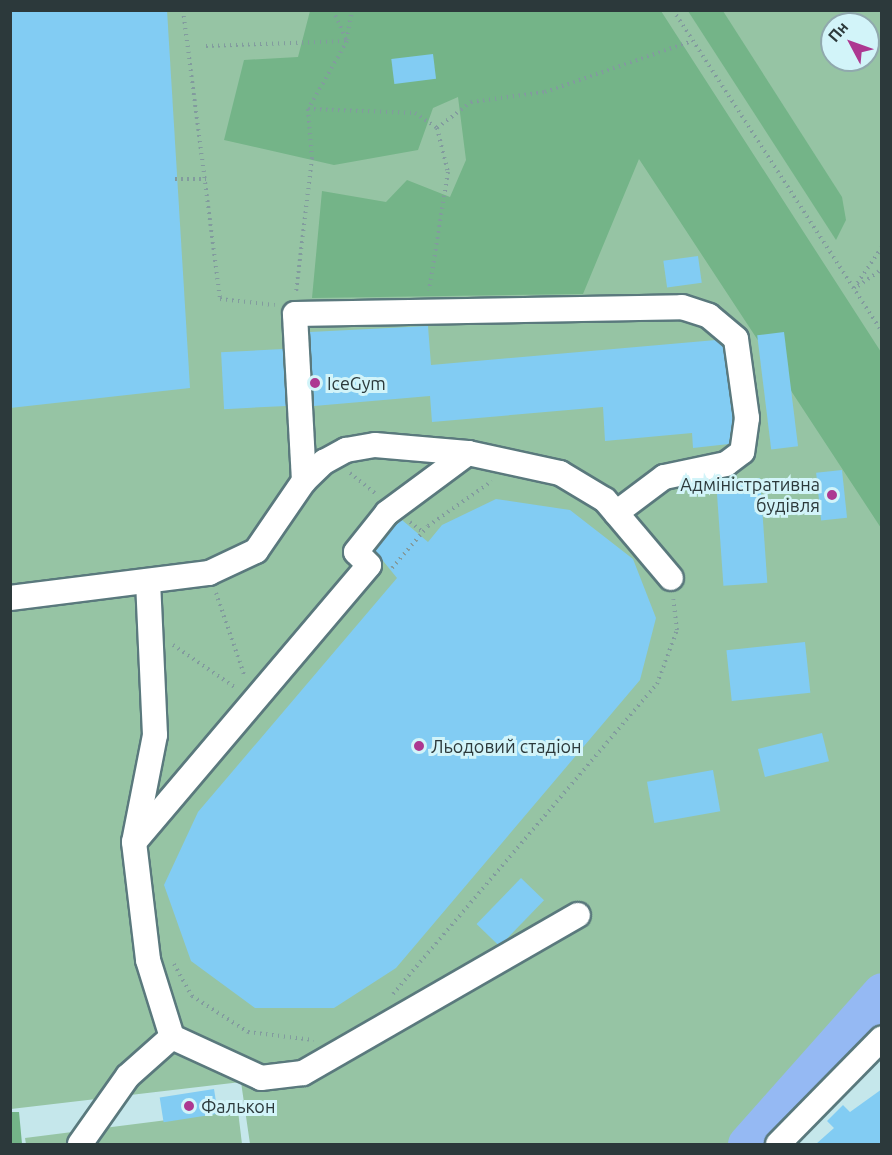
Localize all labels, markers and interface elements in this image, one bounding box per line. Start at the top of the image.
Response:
north arrow [820,12,880,72]
text: Пн [824,18,852,45]
place label: IceGym [327,372,386,394]
marker: IceGym [308,376,322,390]
place label: Адміністративна будівля [680,474,820,516]
marker: Адміністративна будівля [825,488,839,502]
place label: Льодовий стадіон [431,735,582,757]
marker: Льодовий стадіон [412,739,426,753]
place label: Фалькон [201,1095,275,1117]
marker: Фалькон [182,1099,196,1113]

